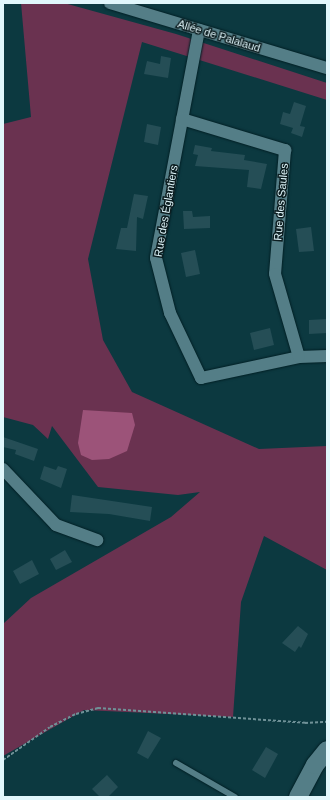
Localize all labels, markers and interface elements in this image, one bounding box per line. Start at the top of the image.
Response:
street label: Allée de Palalaud [176,17,262,55]
street label: Rue des Saules [271,163,291,241]
street label: Rue des Églantiers [151,164,181,258]

